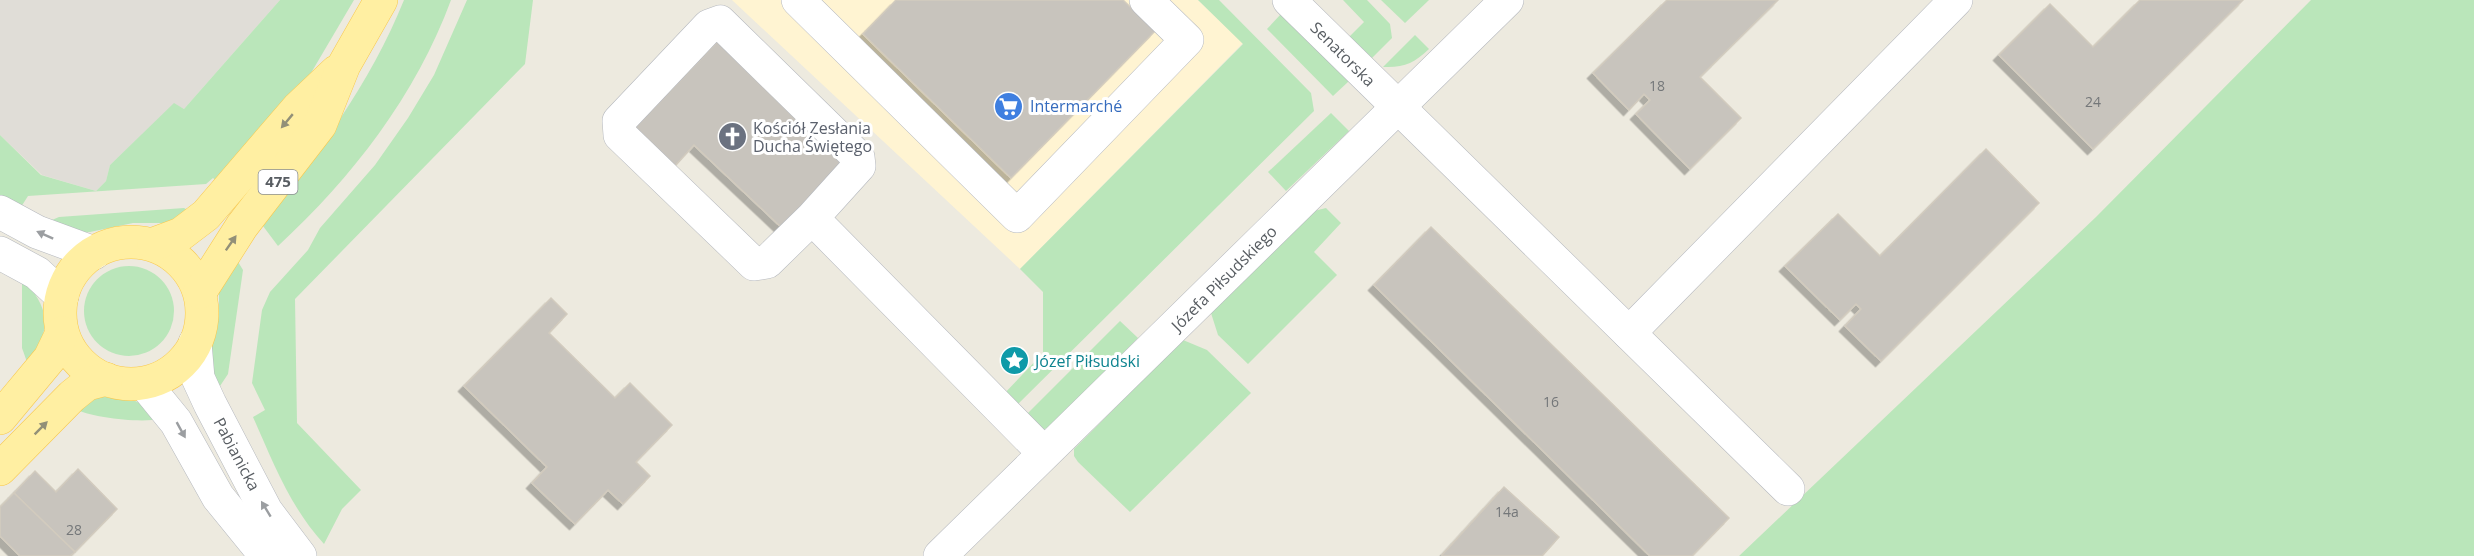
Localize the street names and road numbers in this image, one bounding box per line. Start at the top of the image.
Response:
street label: Senatorska [1306,17,1380,91]
road number: 475 [258,170,298,194]
street label: Józefa Piłsudskiego [1165,220,1282,337]
street label: Pabianicka [208,413,266,495]

